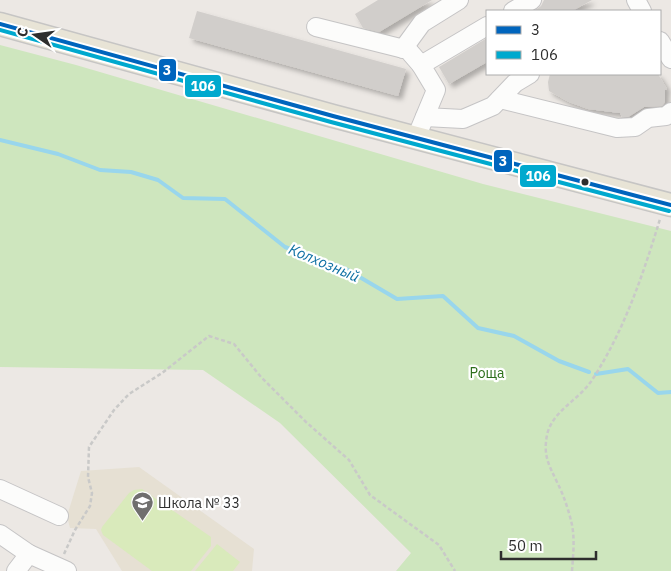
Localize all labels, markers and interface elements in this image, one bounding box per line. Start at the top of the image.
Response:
north arrow [10,10,60,60]
legend [486,10,661,75]
text: 3 [531,20,540,39]
text: С [13,26,32,39]
text: 106 [531,45,558,64]
line badge: 3 [158,58,177,82]
text: 3 [163,61,171,79]
line badge: 106 [184,74,222,98]
text: 106 [190,77,216,95]
line badge: 3 [493,149,513,173]
text: 3 [499,152,507,170]
line badge: 106 [519,164,557,188]
text: 106 [525,167,551,185]
unlabelled marker [580,177,590,187]
water label: Колхозный [286,239,362,286]
park label: Роща [469,364,505,382]
school or university icon: Школа № 33 [130,491,154,522]
place label: Школа № 33 [158,494,240,512]
scale bar [501,528,596,560]
text: 50 m [508,536,543,555]

